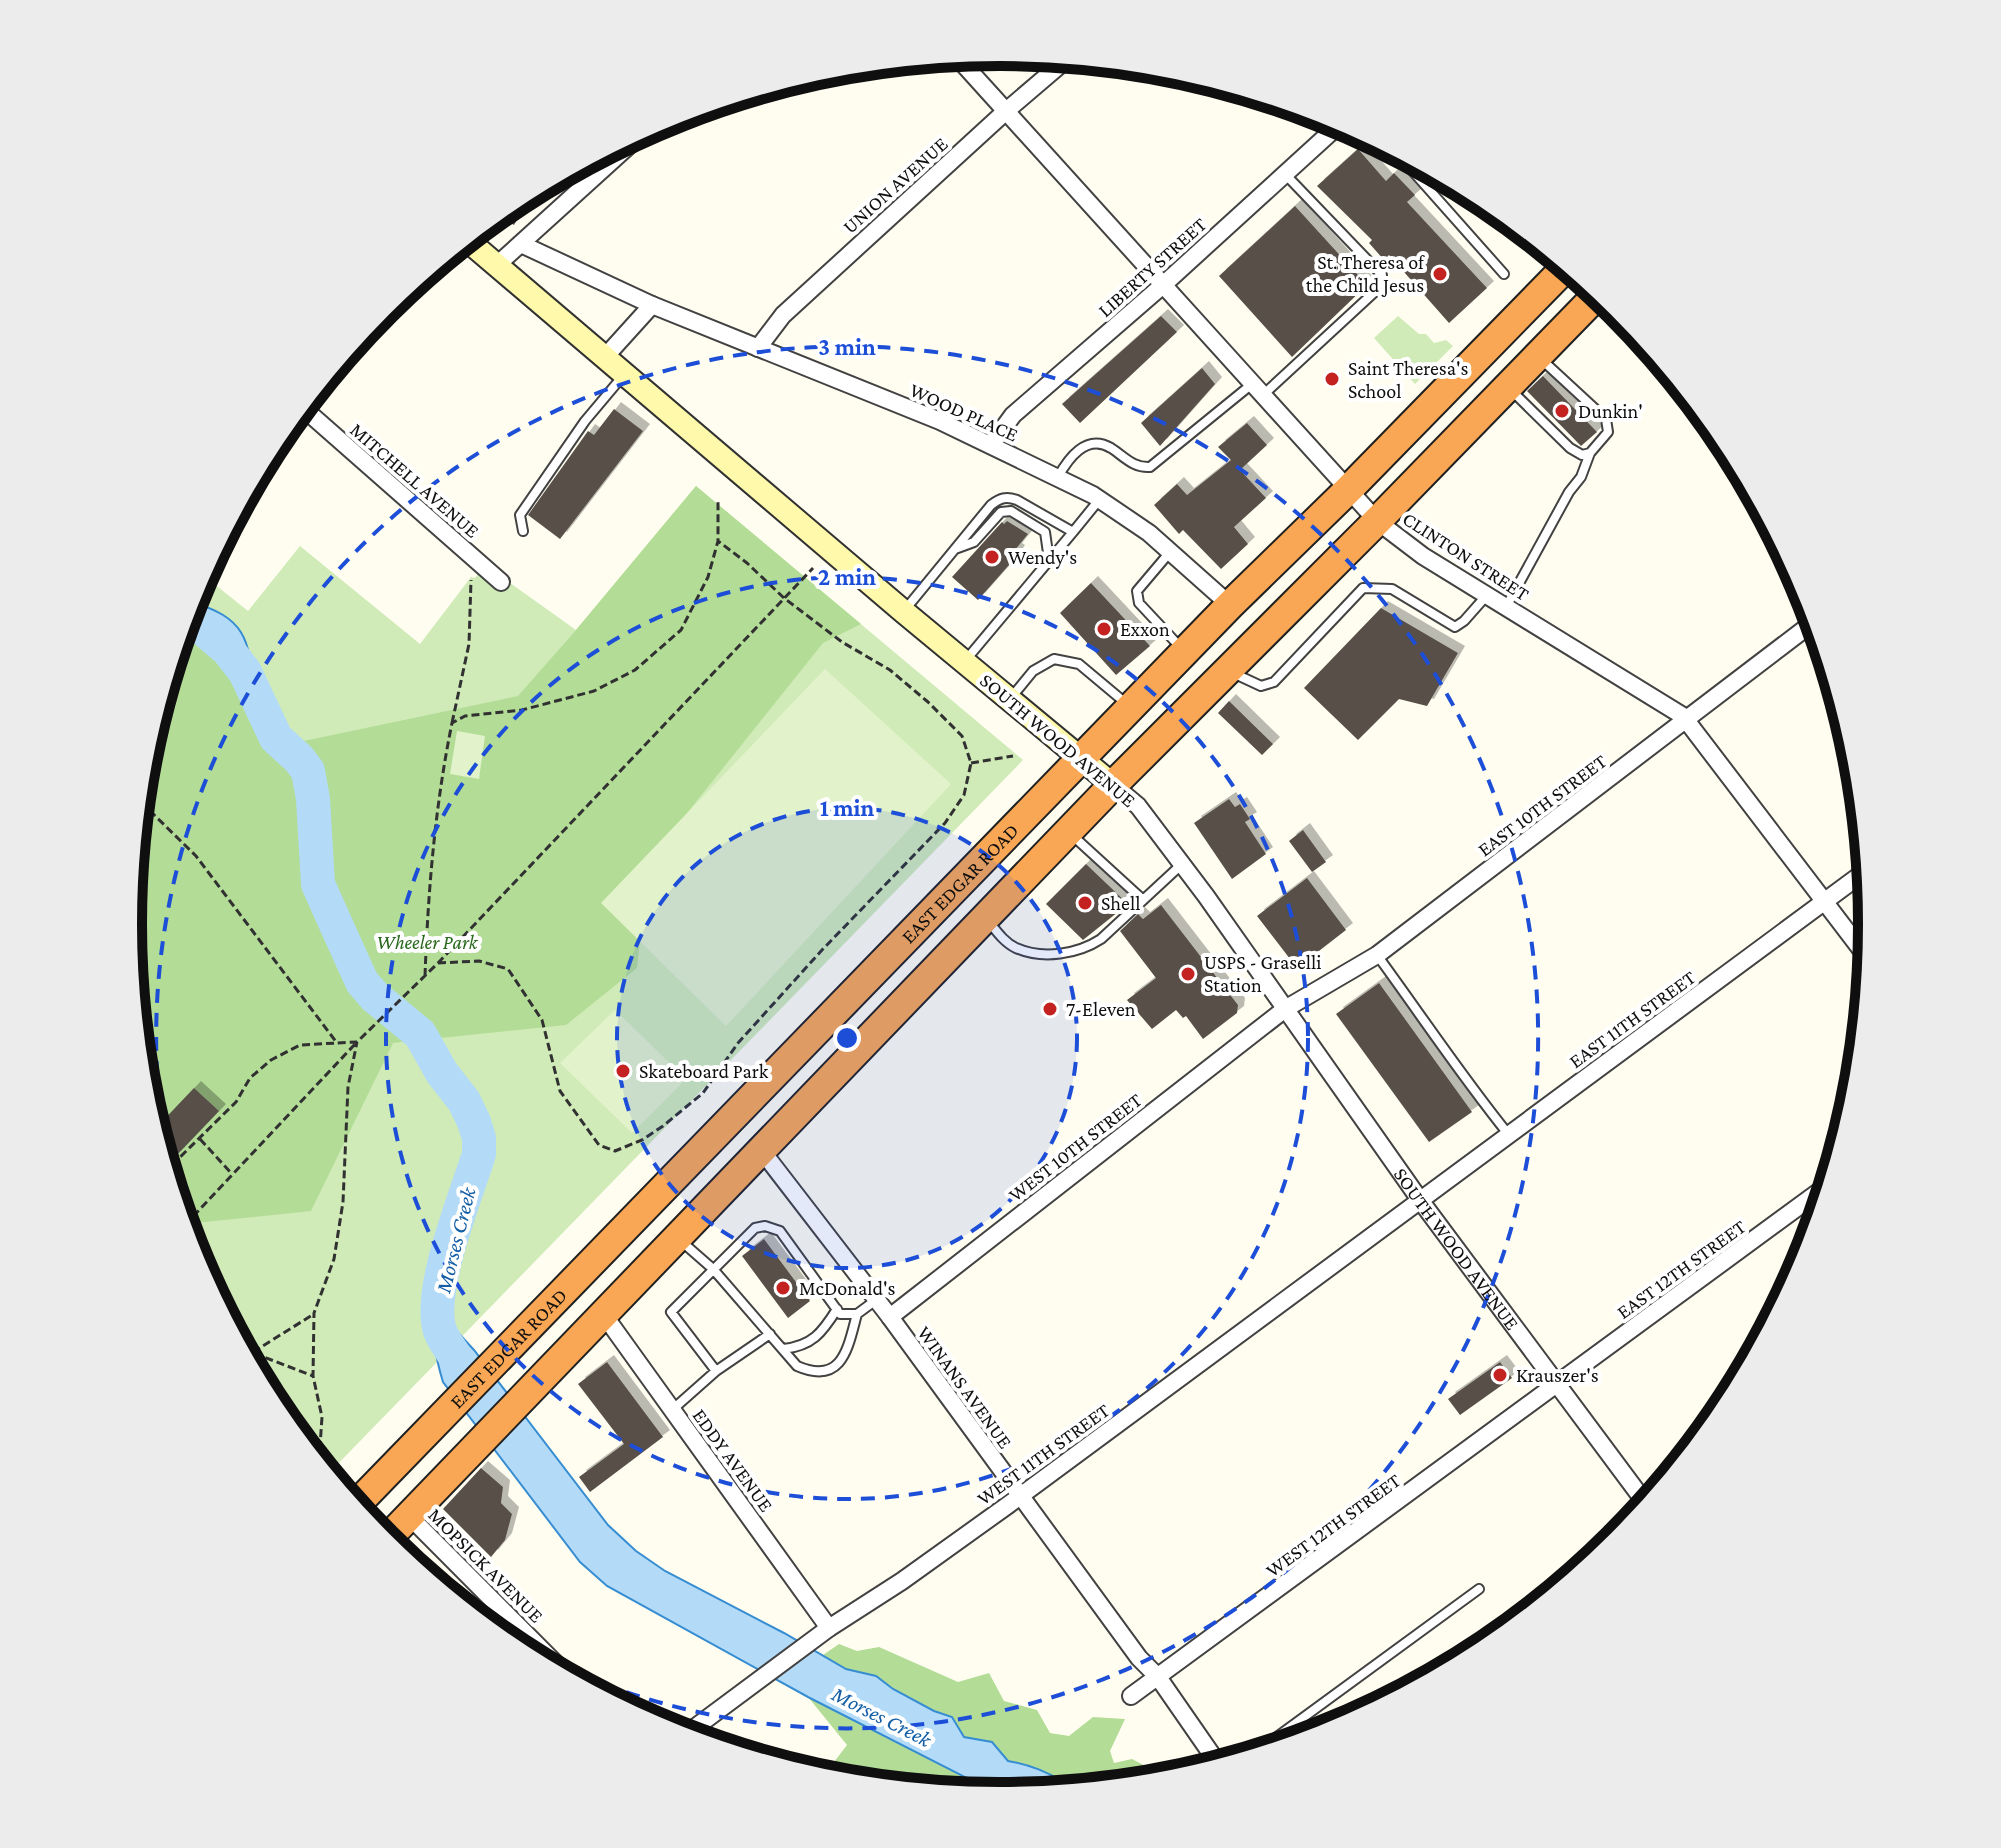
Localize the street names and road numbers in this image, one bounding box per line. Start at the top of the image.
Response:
street label: UNION AVENUE [838,132,952,238]
street label: LIBERTY STREET [1094,213,1211,321]
street label: WOOD PLACE [907,378,1022,446]
street label: MITCHELL AVENUE [346,418,484,542]
street label: CLINTON STREET [1399,507,1533,605]
street label: SOUTH WOOD AVENUE [976,669,1140,811]
street label: EAST 10TH STREET [1473,749,1611,861]
street label: EAST EDGAR ROAD [897,819,1023,948]
street label: EAST 11TH STREET [1565,966,1700,1072]
street label: WEST 10TH STREET [1004,1088,1146,1206]
street label: SOUTH WOOD AVENUE [1390,1163,1524,1334]
street label: EAST 12TH STREET [1612,1215,1750,1323]
street label: EAST EDGAR ROAD [445,1284,571,1413]
street label: WINANS AVENUE [913,1322,1017,1452]
street label: WEST 11TH STREET [973,1399,1113,1509]
street label: EDDY AVENUE [688,1404,778,1516]
street label: WEST 12TH STREET [1262,1469,1405,1581]
street label: MOPSICK AVENUE [424,1503,548,1627]

